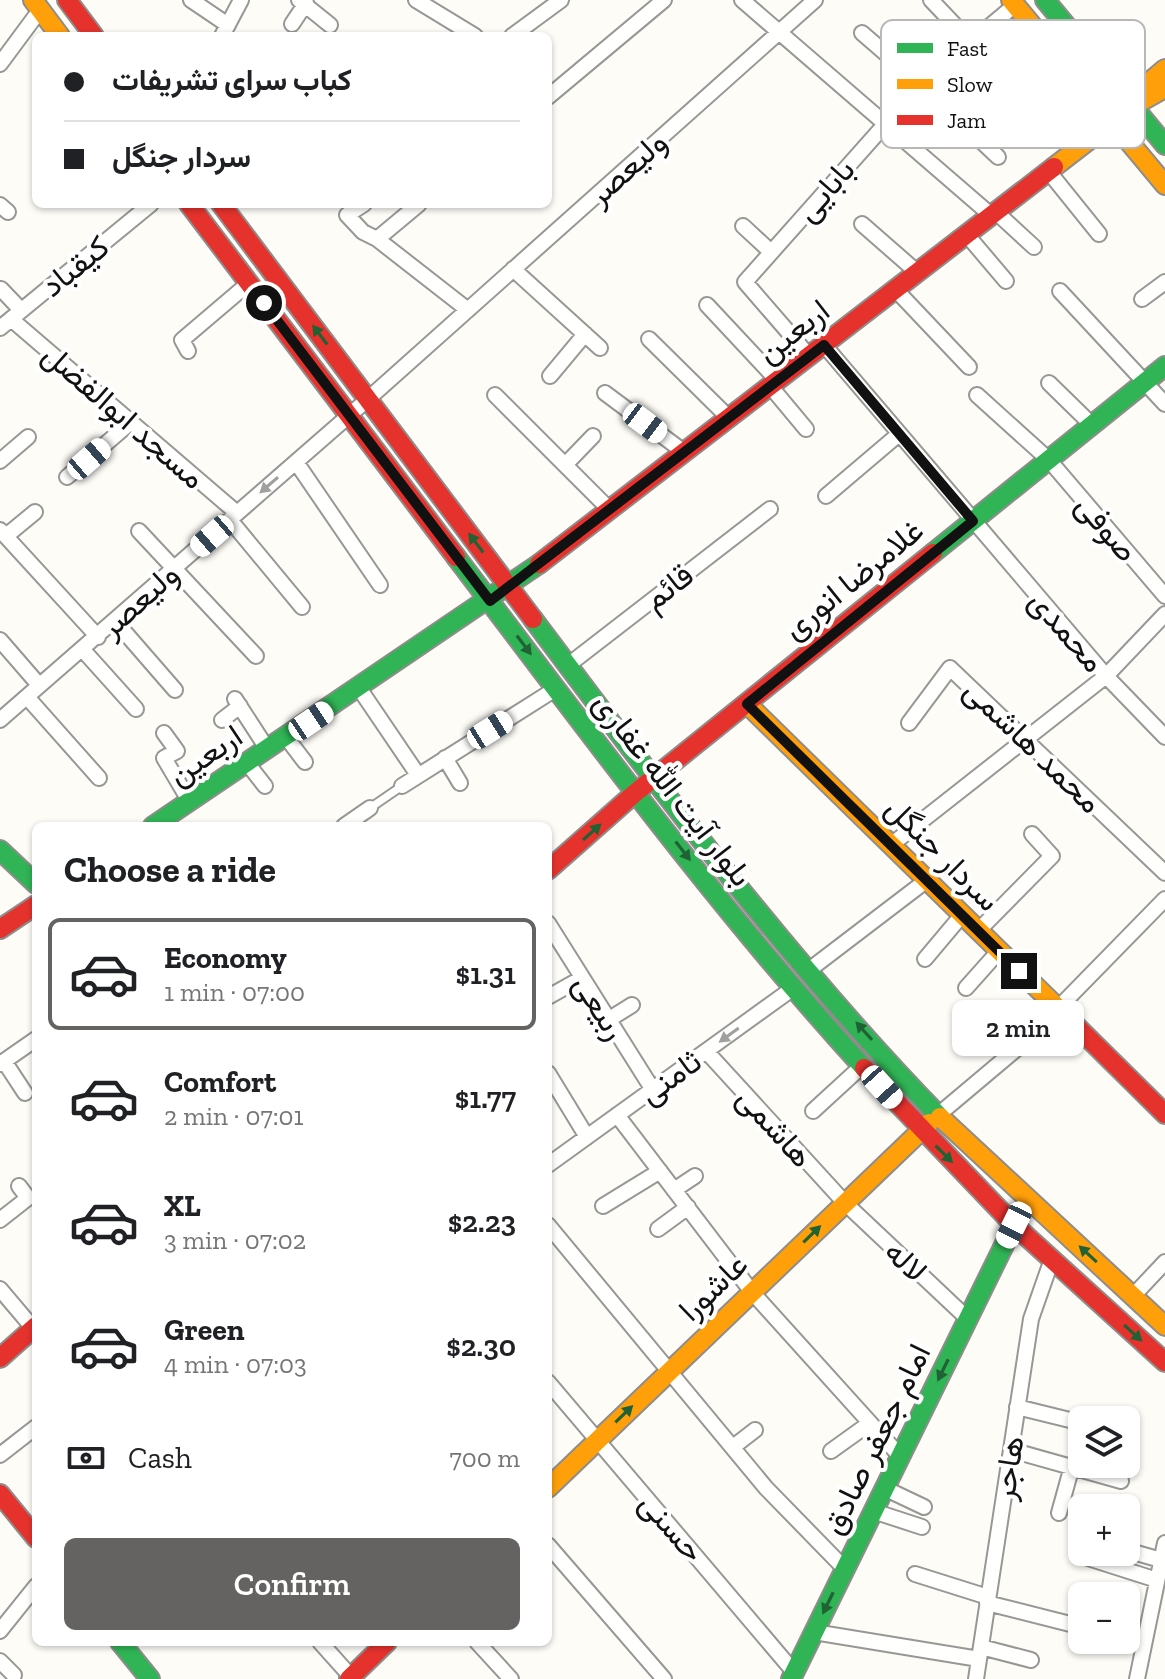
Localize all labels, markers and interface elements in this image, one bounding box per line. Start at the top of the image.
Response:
legend [881,20,1145,148]
text: Fast [947,35,988,62]
text: کباب سرای تشریفات [112,62,352,98]
text: Slow [947,71,993,98]
text: Jam [947,107,986,134]
street label: ولیعصر [579,123,675,215]
text: سردار جنگل [112,139,251,175]
street label: بابایی [787,151,863,229]
street label: کیقباد [33,227,117,305]
route start [246,285,282,321]
street label: اربعین [749,291,837,372]
one-way arrow [312,325,328,345]
street label: مسجد ابوالفضل [34,335,213,498]
car [619,399,671,447]
car [63,434,115,484]
one-way arrow [259,476,279,493]
street label: صوفی [1067,487,1146,570]
car [186,511,238,561]
street label: غلامرضا انوری [775,511,931,648]
one-way arrow [468,533,484,553]
street label: ولیعصر [91,555,187,647]
street label: قائم [635,556,702,620]
street label: محمدی [1021,582,1113,680]
one-way arrow [516,635,532,655]
street label: محمد هاشمی [956,671,1110,821]
street label: بلوار آیت الله غفاری [585,684,761,894]
car [284,698,338,744]
car [463,707,517,753]
street label: اربعین [161,717,250,794]
street label: سردار جنگل [877,789,1008,920]
one-way arrow [582,823,601,841]
one-way arrow [674,841,690,861]
text: Choose a ride [64,848,276,891]
icon: car [68,938,140,1010]
text: Economy [164,940,287,976]
route end [1001,953,1037,989]
text: $1.31 [456,956,516,992]
street label: ربیعی [564,967,635,1047]
text: 1 min · 07:00 [164,976,305,1008]
callout: 2 min [953,999,1085,1055]
text: 2 min [986,1012,1050,1044]
one-way arrow [855,1022,873,1041]
one-way arrow [718,1027,740,1043]
street label: ثامنی [631,1042,709,1112]
car [857,1061,907,1113]
icon: car [68,1062,140,1134]
text: Comfort [164,1064,276,1100]
street label: هاشمی [729,1079,821,1175]
text: $1.77 [455,1080,516,1116]
text: 2 min · 07:01 [164,1100,303,1132]
one-way arrow [934,1144,953,1163]
icon: car [68,1186,140,1258]
text: XL [164,1188,201,1224]
car [993,1198,1035,1252]
text: $2.23 [448,1204,516,1240]
text: 3 min · 07:02 [164,1224,306,1256]
one-way arrow [802,1225,821,1244]
street label: لاله [877,1232,935,1290]
street label: عاشورا [671,1245,756,1329]
one-way arrow [1078,1246,1097,1264]
icon: car [68,1310,140,1382]
text: Green [164,1312,244,1348]
one-way arrow [1123,1323,1142,1341]
text: $2.30 [446,1328,516,1364]
street label: امام جعفر صادق [814,1338,940,1541]
text: 4 min · 07:03 [164,1348,307,1380]
one-way arrow [936,1359,949,1382]
one-way arrow [615,1406,634,1424]
map controls [1068,1406,1140,1654]
button: layers [1068,1406,1140,1478]
street label: هاجر [984,1433,1033,1504]
icon: cash [64,1436,108,1480]
text: Cash [128,1440,192,1476]
text: 700 m [449,1442,520,1474]
street label: حسنی [631,1484,713,1570]
button: + [1068,1494,1140,1566]
button: Confirm [64,1538,520,1630]
button: − [1068,1582,1140,1654]
one-way arrow [821,1592,835,1615]

